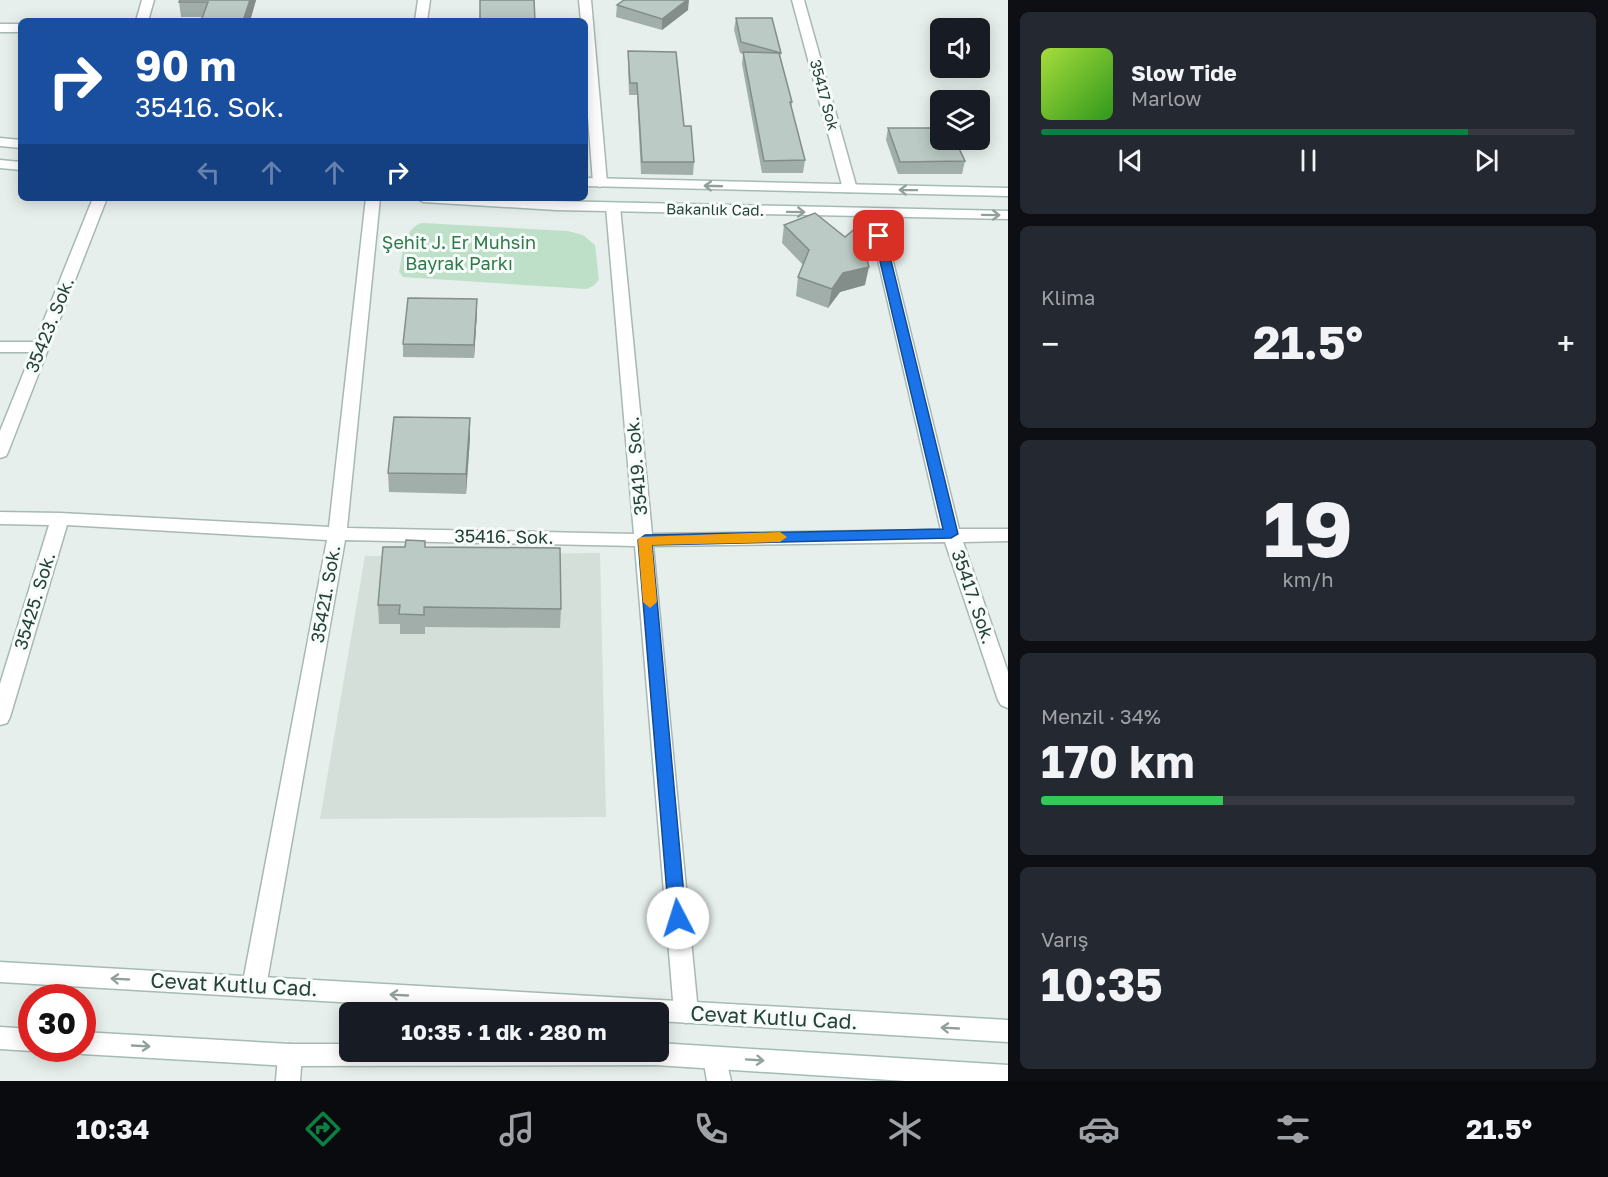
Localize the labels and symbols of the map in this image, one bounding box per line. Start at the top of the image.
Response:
street label: 35417 Sok [807,57,843,133]
one-way arrow [703,180,723,192]
one-way arrow [898,185,918,196]
street label: Bakanlık Cad. [666,199,764,219]
one-way arrow [786,206,806,217]
one-way arrow [980,209,1000,221]
pin [853,210,904,261]
park label: Şehit J. Er Muhsin Bayrak Parkı [382,231,536,274]
street label: 35423. Sok. [20,274,78,376]
street label: 35419. Sok. [621,416,651,517]
street label: 35416. Sok. [454,524,554,548]
street label: 35421. Sok. [306,543,344,645]
street label: 35417. Sok. [948,547,1000,647]
street label: 35425. Sok. [9,549,59,652]
position arrow [646,886,710,950]
street label: Cevat Kutlu Cad. [150,967,318,1001]
one-way arrow [111,973,131,984]
speed limit sign: 30 [18,984,96,1062]
one-way arrow [389,990,409,1001]
street label: Cevat Kutlu Cad. [690,1000,858,1034]
one-way arrow [940,1022,960,1033]
one-way arrow [130,1041,150,1052]
one-way arrow [745,1055,765,1066]

